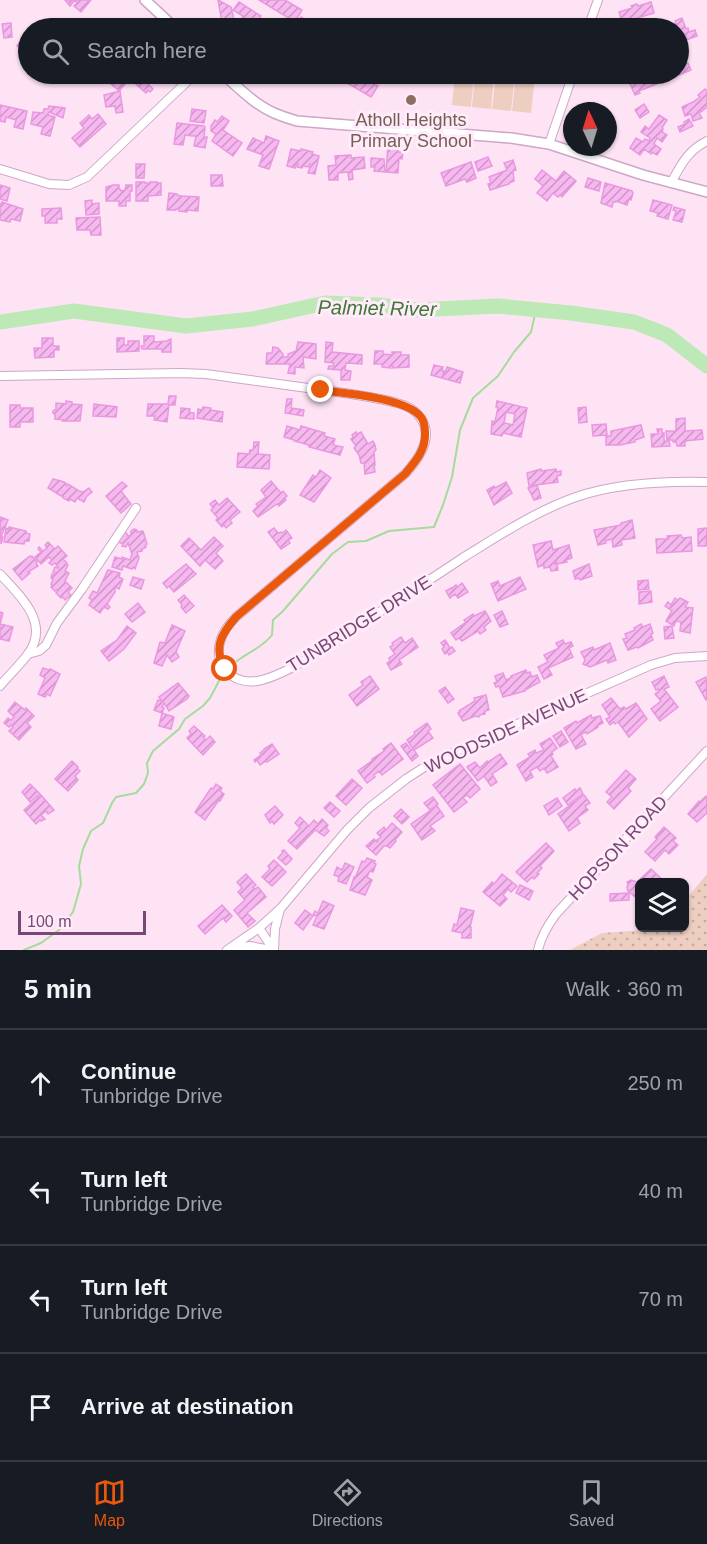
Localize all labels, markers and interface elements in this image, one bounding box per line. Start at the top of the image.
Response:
search box [18,18,689,84]
icon: search [39,35,72,68]
text: Search here [87,38,207,63]
marker: Atholl Heights Primary School [404,93,418,107]
north arrow [563,102,617,156]
place label: Atholl Heights Primary School [350,110,472,151]
water label: Palmiet River [317,296,438,320]
route end [307,376,333,402]
street label: TUNBRIDGE DRIVE [283,572,435,676]
route start [211,655,237,681]
street label: WOODSIDE AVENUE [422,685,590,777]
street label: HOPSON ROAD [565,792,671,904]
map controls [635,878,689,932]
button: layers [635,878,689,932]
scale bar [18,908,146,935]
text: 100 m [27,913,71,930]
text: 5 min [24,974,92,1004]
text: Walk · 360 m [566,978,683,1000]
text: Continue [81,1059,176,1084]
icon: ahead [24,1067,57,1100]
text: 250 m [627,1072,683,1094]
text: Tunbridge Drive [81,1085,223,1107]
text: Turn left [81,1167,167,1192]
icon: left [24,1175,57,1208]
text: 40 m [639,1180,683,1202]
text: Tunbridge Drive [81,1193,223,1215]
text: Turn left [81,1275,167,1300]
icon: left [24,1283,57,1316]
text: 70 m [639,1288,683,1310]
text: Tunbridge Drive [81,1301,223,1323]
icon: arrive [24,1391,57,1424]
text: Arrive at destination [81,1394,294,1419]
tab: Map [93,1476,126,1530]
tab: Directions [312,1476,383,1530]
tab: Saved [569,1476,614,1530]

